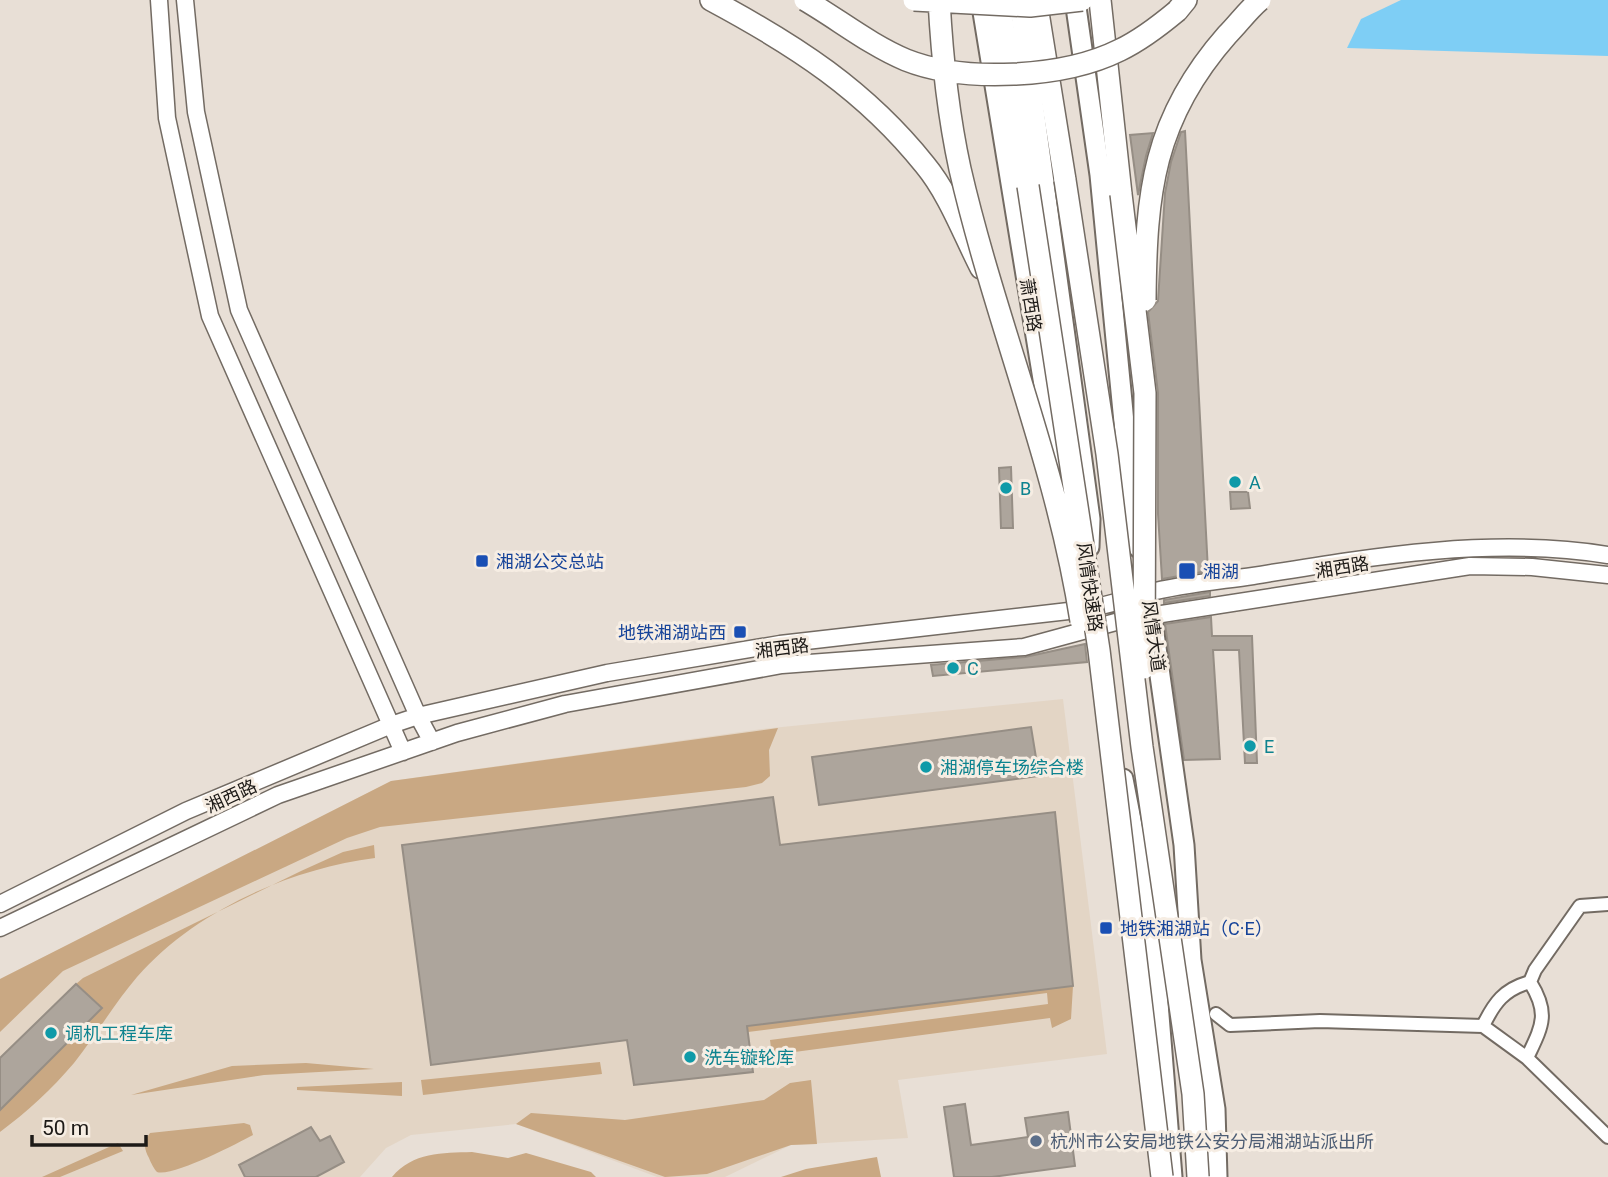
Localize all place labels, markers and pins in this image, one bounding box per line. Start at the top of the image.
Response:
place label: A [1249,472,1261,493]
marker: A [1227,474,1243,490]
place label: B [1020,478,1031,499]
marker: B [998,480,1014,496]
place label: 湘湖公交总站 [496,551,604,572]
marker: 湘湖公交总站 [474,553,490,569]
marker: 湘湖 [1177,561,1197,581]
place label: 湘湖 [1203,561,1239,582]
place label: 地铁湘湖站西 [618,622,726,643]
marker: 地铁湘湖站西 [732,624,748,640]
place label: C [967,658,979,679]
marker: C [945,660,961,676]
place label: E [1264,736,1274,757]
marker: E [1242,738,1258,754]
place label: 湘湖停车场综合楼 [940,757,1084,778]
marker: 湘湖停车场综合楼 [918,759,934,775]
place label: 地铁湘湖站（C·E） [1120,918,1273,939]
marker: 地铁湘湖站（C·E） [1098,920,1114,936]
place label: 调机工程车库 [65,1023,173,1044]
marker: 调机工程车库 [43,1025,59,1041]
place label: 洗车镟轮库 [704,1047,794,1068]
marker: 洗车镟轮库 [682,1049,698,1065]
place label: 杭州市公安局地铁公安分局湘湖站派出所 [1050,1131,1374,1152]
marker: 杭州市公安局地铁公安分局湘湖站派出所 [1028,1133,1044,1149]

